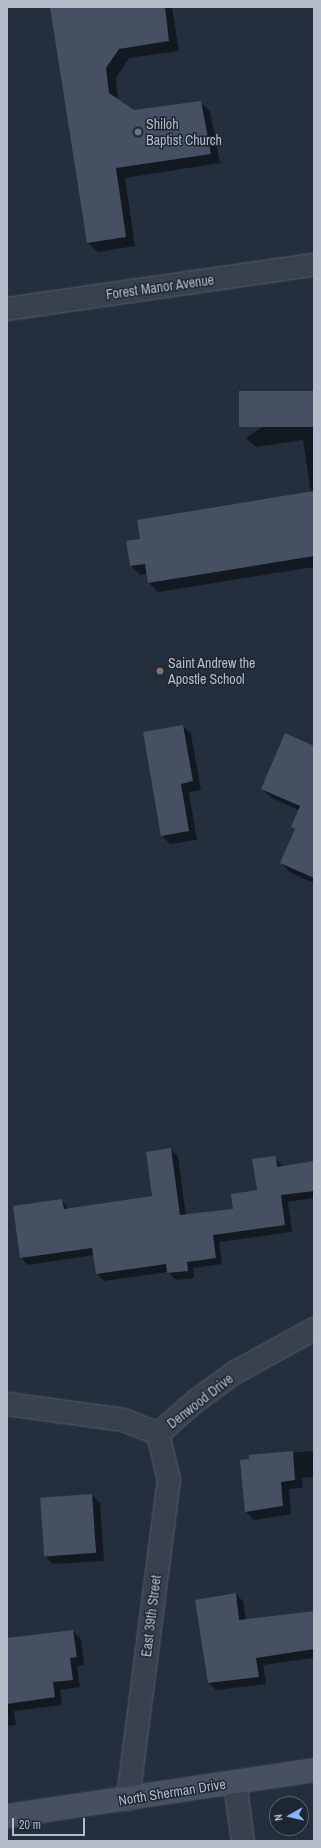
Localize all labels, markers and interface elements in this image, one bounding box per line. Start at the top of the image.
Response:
place label: Shiloh Baptist Church [146,116,222,148]
marker: Shiloh Baptist Church [133,127,143,137]
street label: Forest Manor Avenue [105,271,215,303]
place label: Saint Andrew the Apostle School [168,655,256,688]
marker: Saint Andrew the Apostle School [155,666,165,676]
street label: Denwood Drive [164,1370,236,1432]
street label: East 39th Street [138,1574,164,1658]
street label: North Sherman Drive [117,1775,227,1809]
north arrow [269,1796,309,1836]
scale bar [14,1810,87,1836]
text: N [271,1813,285,1822]
text: 20 m [19,1817,41,1833]

